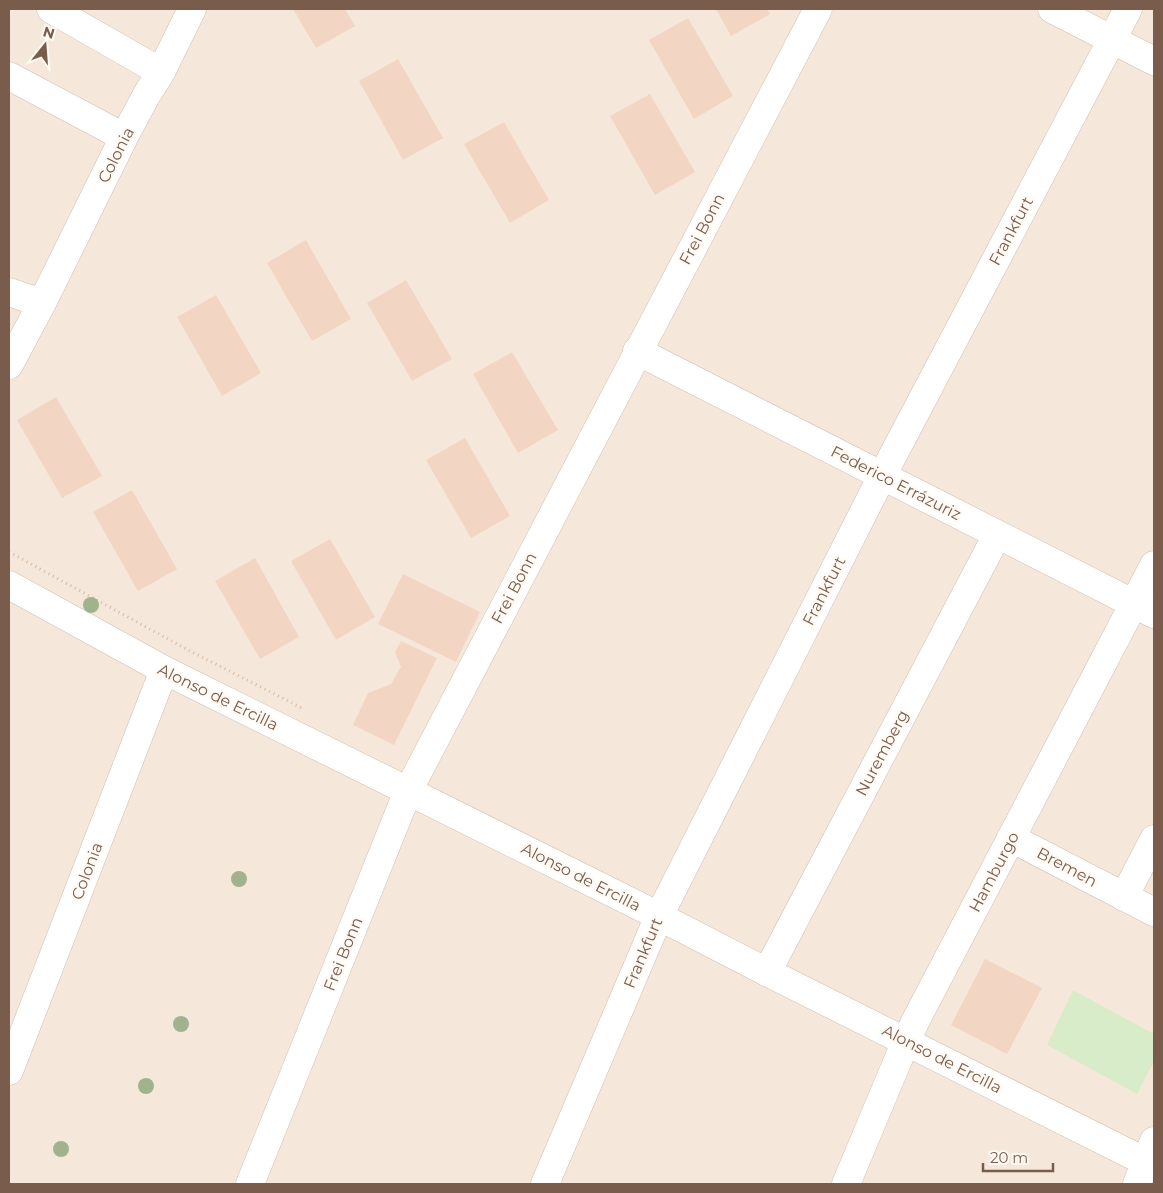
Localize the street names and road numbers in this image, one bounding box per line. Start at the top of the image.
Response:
street label: Colonia [94,124,138,186]
street label: Frei Bonn [675,190,729,268]
street label: Frankfurt [985,193,1037,269]
street label: Federico Errázuriz [828,442,964,524]
street label: Frei Bonn [487,549,541,627]
street label: Frankfurt [799,553,850,629]
street label: Alonso de Ercilla [155,660,281,734]
street label: Nuremberg [851,707,913,799]
street label: Hamburgo [965,829,1023,915]
street label: Alonso de Ercilla [518,839,644,915]
street label: Colonia [67,840,107,902]
street label: Bremen [1034,843,1100,891]
street label: Frei Bonn [320,914,366,994]
street label: Frankfurt [620,914,667,991]
street label: Alonso de Ercilla [879,1021,1005,1097]

